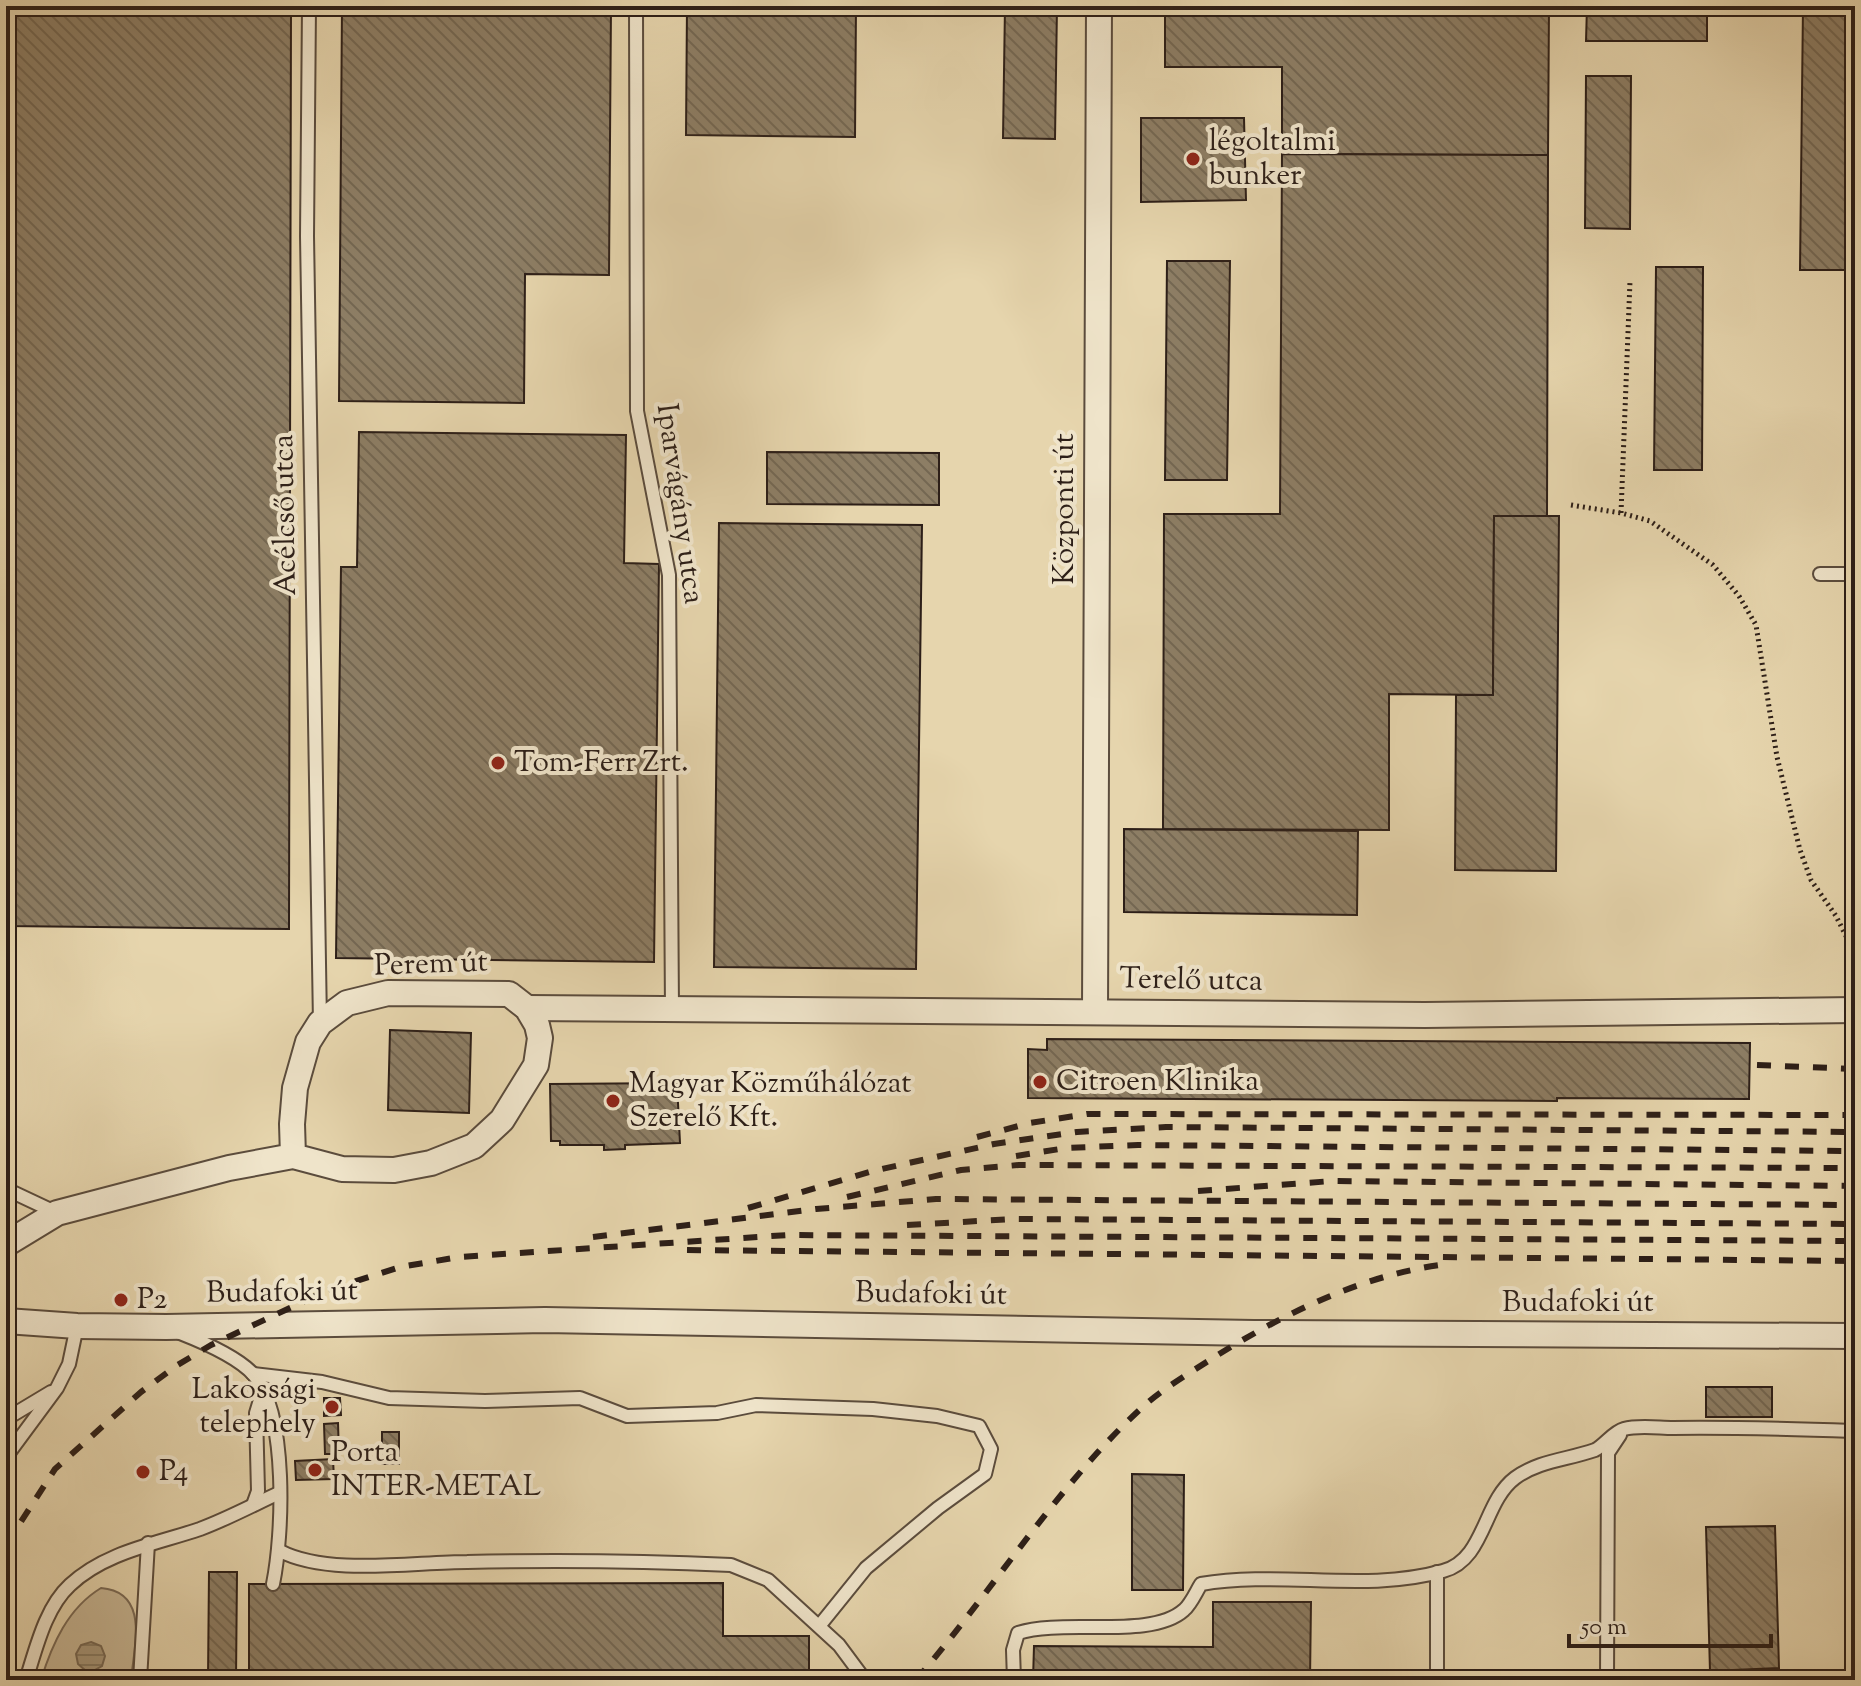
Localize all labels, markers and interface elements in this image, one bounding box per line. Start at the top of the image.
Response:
place label: légoltalmi bunker [1209,121,1336,198]
marker: légoltalmi bunker [1184,150,1202,168]
street label: Iparvágány utca [644,401,714,607]
street label: Központi út [1044,433,1087,585]
street label: Acélcső utca [263,434,309,596]
place label: Tom-Ferr Zrt. [514,742,689,785]
marker: Tom-Ferr Zrt. [489,754,507,772]
street label: Perem út [373,942,489,988]
street label: Terelő utca [1119,958,1263,1004]
place label: Citroen Klinika [1056,1061,1259,1104]
place label: Magyar Közműhálózat Szerelő Kft. [629,1063,912,1140]
marker: Citroen Klinika [1031,1073,1049,1091]
marker: Magyar Közműhálózat Szerelő Kft. [604,1092,622,1110]
street label: Budafoki út [206,1270,358,1316]
street label: Budafoki út [855,1272,1007,1318]
place label: P2 [137,1279,167,1322]
street label: Budafoki út [1502,1282,1654,1325]
marker: P2 [112,1291,130,1309]
place label: Lakossági telephely [192,1369,316,1446]
marker: Lakossági telephely [323,1398,341,1416]
place label: Porta INTER-METAL [331,1432,541,1509]
place label: P4 [159,1451,188,1494]
marker: Porta INTER-METAL [306,1461,324,1479]
marker: P4 [134,1463,152,1481]
scale bar [1569,1598,1771,1648]
text: 50 m [1579,1611,1627,1645]

